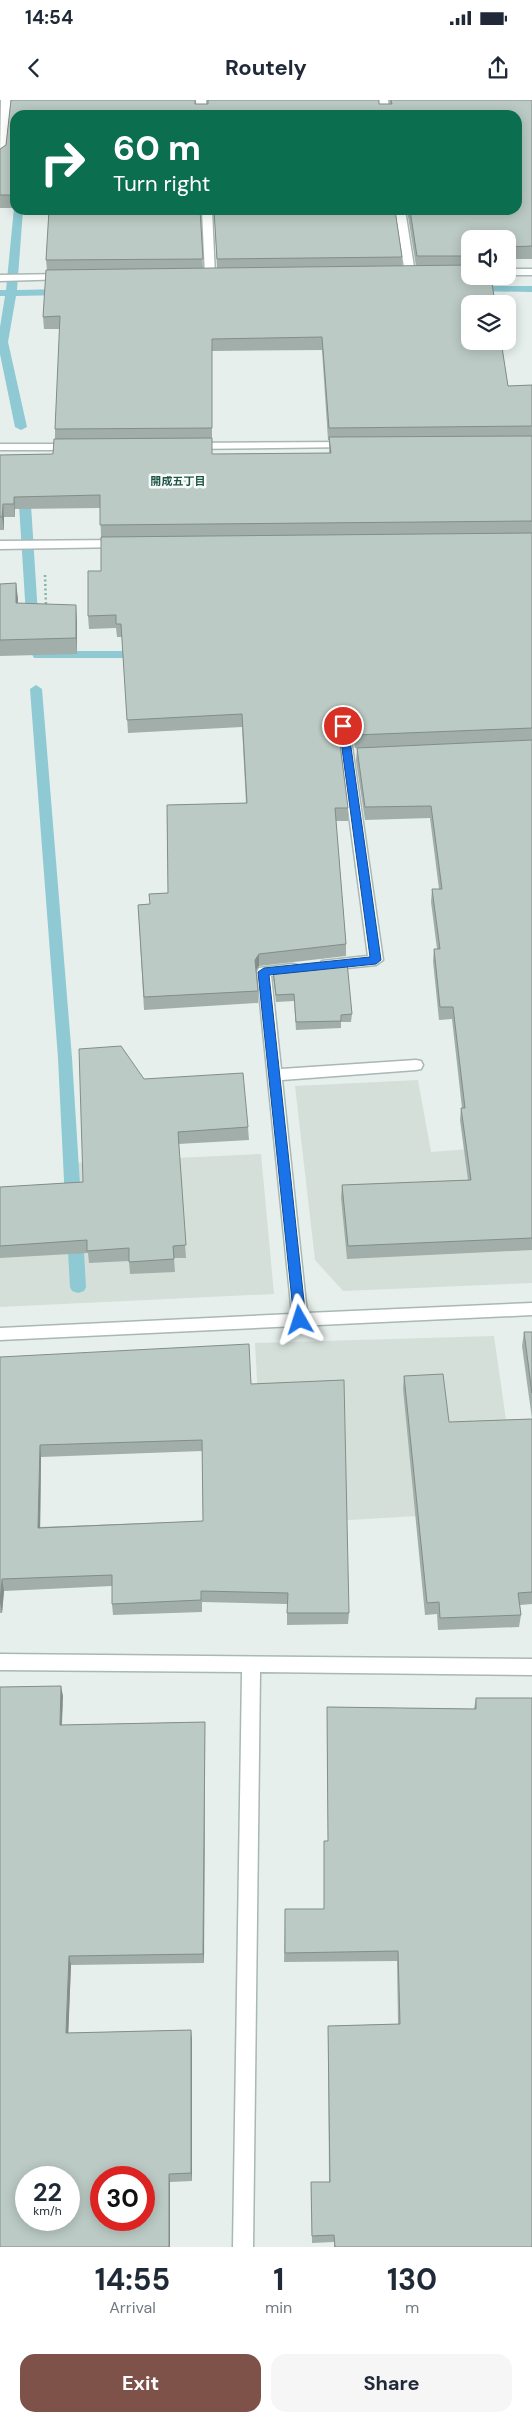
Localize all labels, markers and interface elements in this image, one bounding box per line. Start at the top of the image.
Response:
text: 14:54 [25,5,73,30]
text: Routely [225,53,307,82]
icon: back [20,54,48,82]
icon: share [484,54,512,82]
text: 60 m [113,125,201,171]
icon: right [30,130,95,195]
text: Turn right [113,169,210,198]
map controls [461,230,516,350]
button: sound [461,230,516,285]
button: layers [461,295,516,350]
district label: 開成五丁目 [151,474,206,488]
pin [322,705,364,747]
icon: arrive [329,712,357,740]
position arrow [273,1293,325,1345]
speed limit sign: 30 [90,2166,155,2231]
text: 22 [33,2176,62,2209]
text: km/h [33,2203,62,2219]
text: 14:55 [95,2260,170,2299]
text: 1 [273,2260,284,2299]
text: 130 [387,2260,437,2299]
text: Arrival [109,2297,156,2318]
text: min [265,2297,292,2318]
text: m [405,2297,419,2318]
button: Exit [20,2354,261,2412]
button: Share [271,2354,512,2412]

